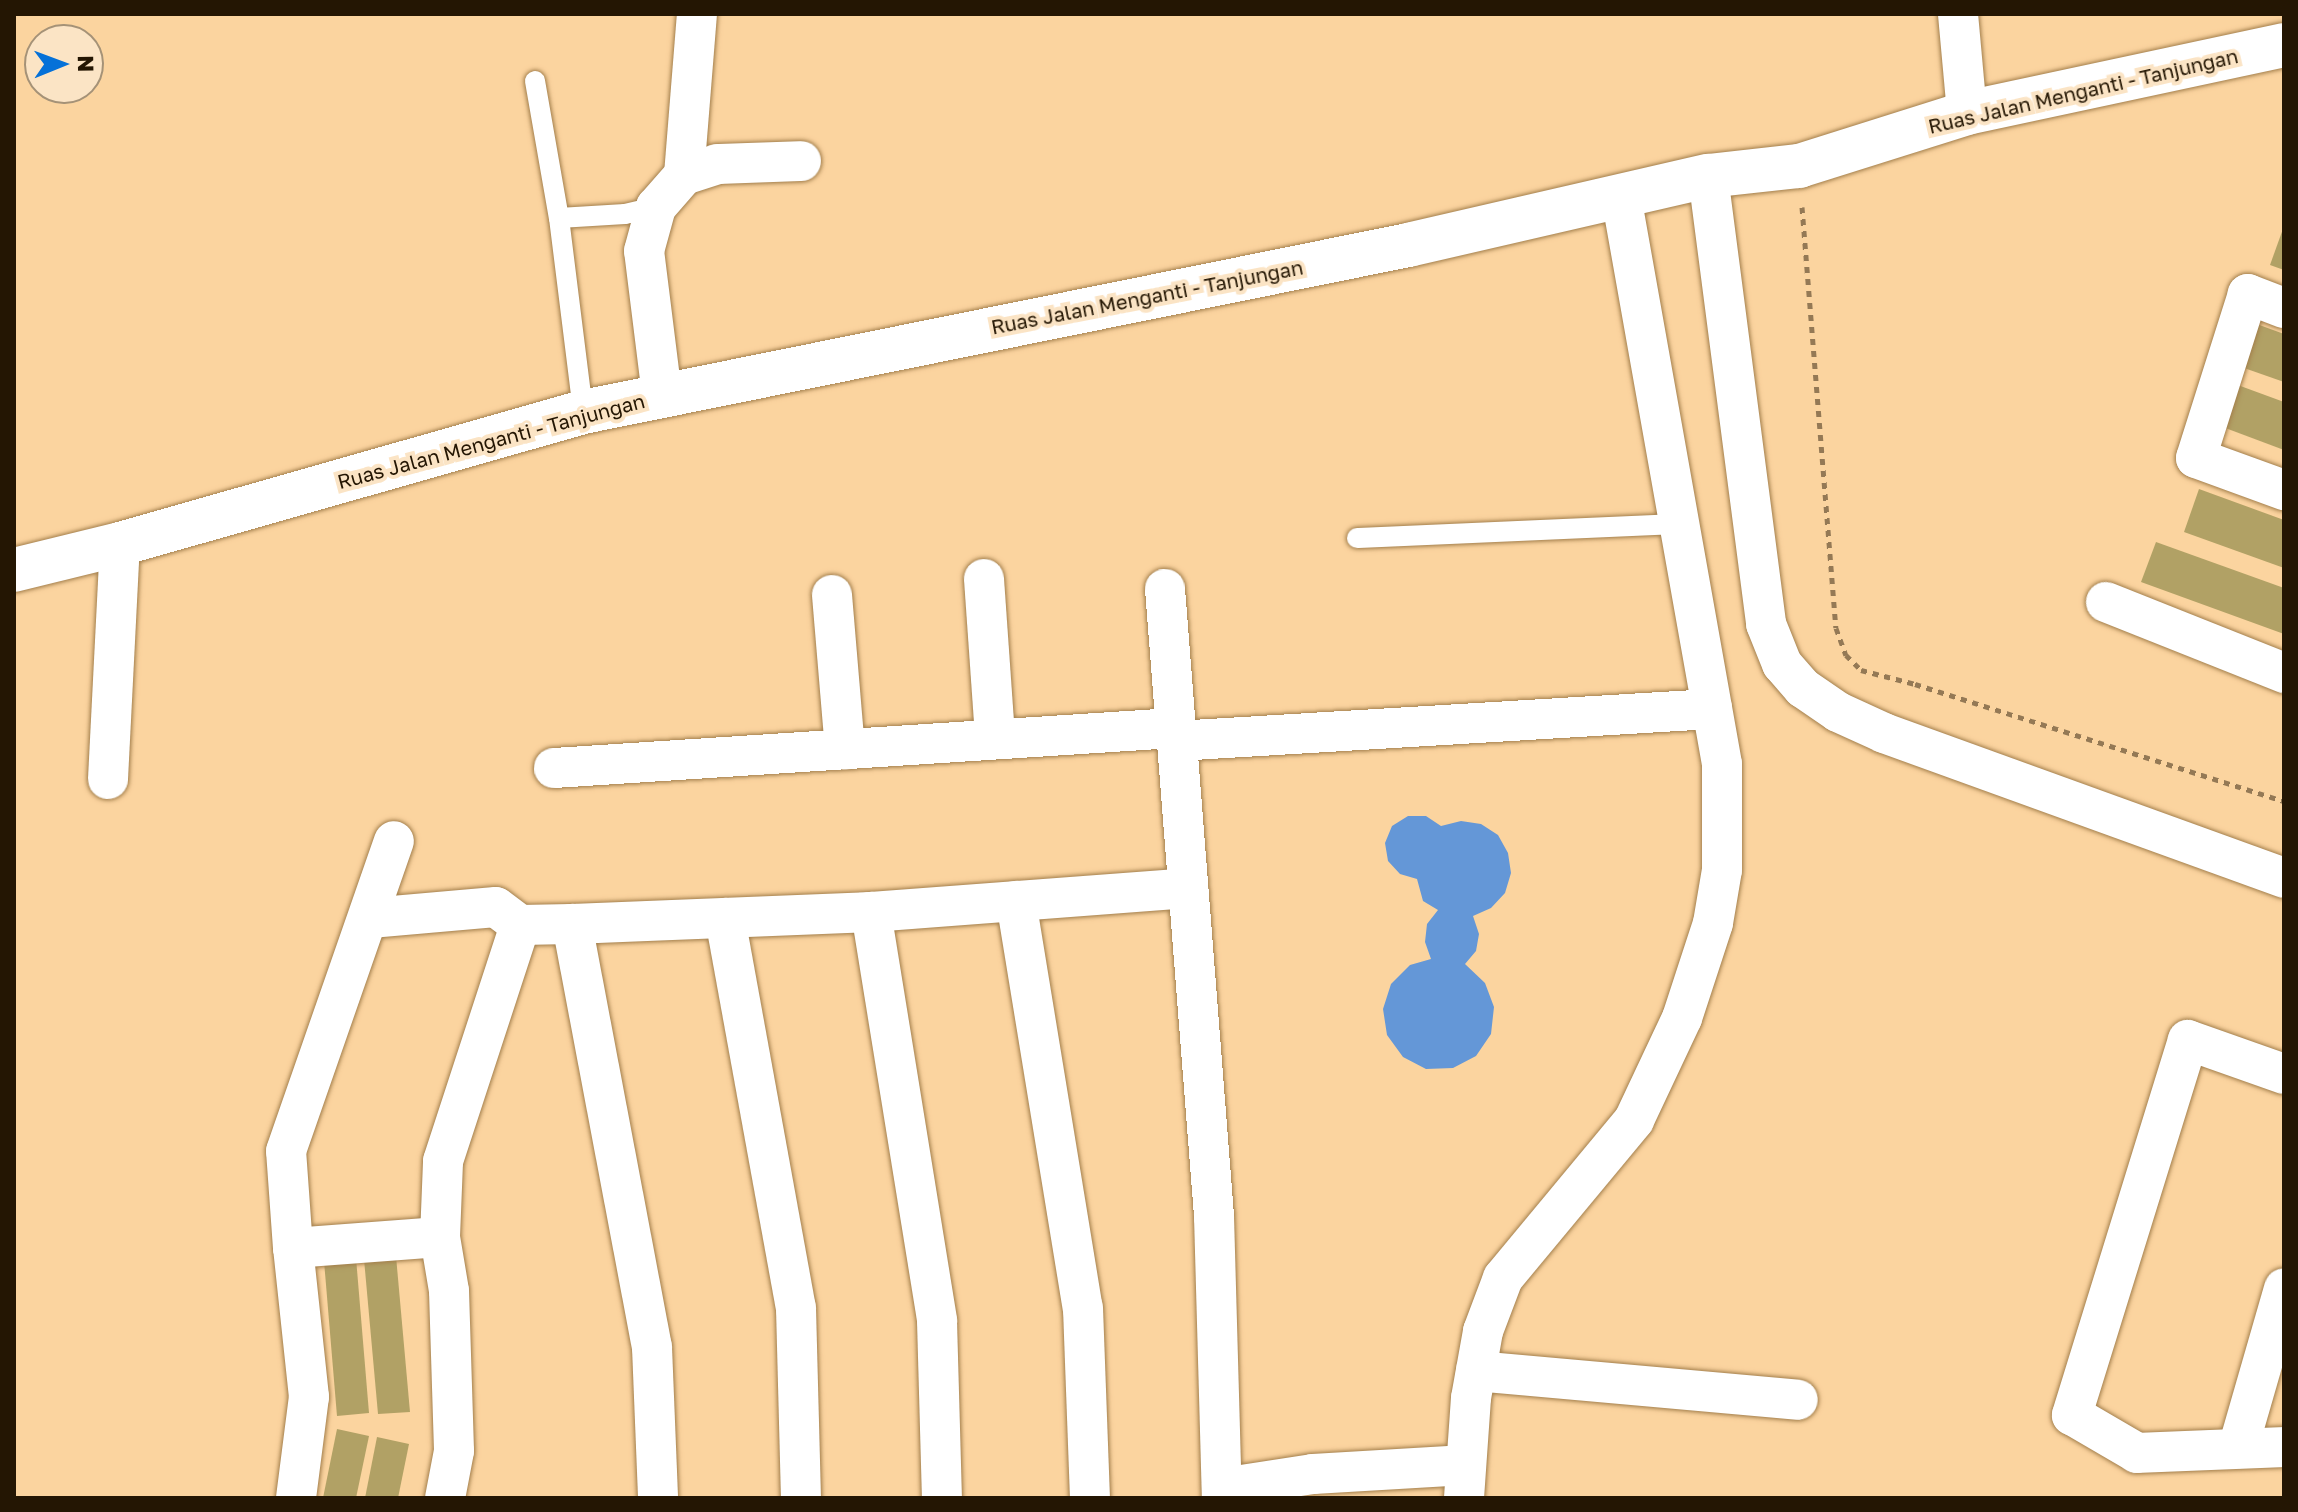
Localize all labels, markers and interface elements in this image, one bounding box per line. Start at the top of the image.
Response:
north arrow [24,24,104,104]
street label: Ruas Jalan Menganti - Tanjungan [1926,44,2240,138]
text: N [73,55,100,72]
street label: Ruas Jalan Menganti - Tanjungan [989,255,1305,339]
street label: Ruas Jalan Menganti - Tanjungan [335,388,647,494]

